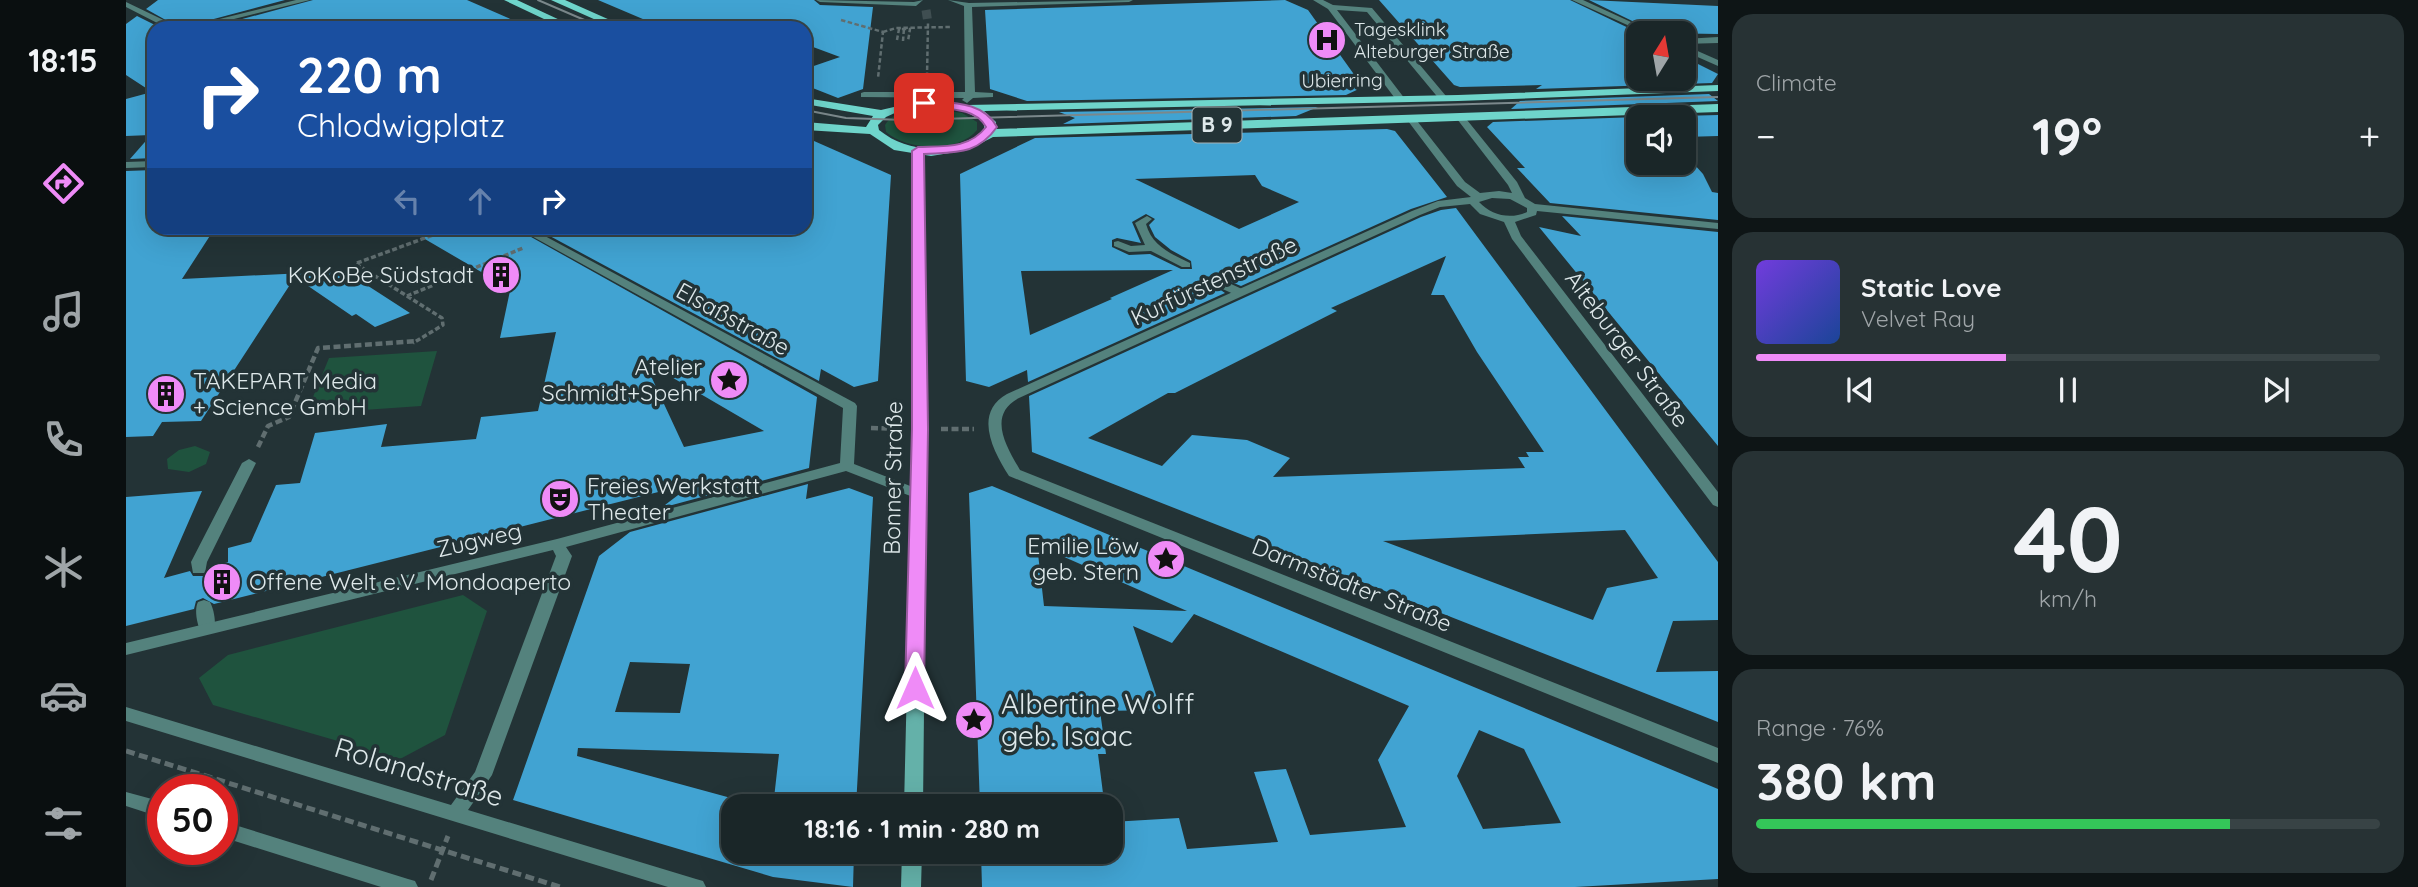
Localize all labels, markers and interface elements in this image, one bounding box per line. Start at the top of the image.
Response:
place label: Tagesklink Alteburger Straße [1354,17,1510,63]
hospital icon: Tagesklink Alteburger Straße [1306,19,1348,61]
north arrow [1626,21,1696,91]
map controls [1626,21,1696,175]
text: 18:15 [28,40,98,80]
text: 220 m [297,44,442,105]
icon: right [182,49,273,140]
street label: Ubierring [1301,67,1383,93]
text: Climate [1756,68,1837,97]
pin [894,73,954,133]
icon: arrive [905,84,943,122]
text: 19° [2032,103,2102,168]
text: Chlodwigplatz [297,105,505,145]
button: sound [1626,105,1696,175]
road number: B 9 [1192,108,1242,142]
text: − [1756,112,1776,160]
text: + [2359,112,2380,160]
icon: directions [39,159,88,208]
icon: left [388,182,426,220]
icon: ahead [461,182,499,220]
icon: right [534,182,572,220]
street label: Kurfürstenstraße [1126,229,1302,332]
building icon: KoKoBe Südstadt [480,254,522,296]
place label: KoKoBe Südstadt [288,260,474,289]
street label: Alteburger Straße [1559,265,1696,433]
text: Static Love [1861,271,2002,304]
street label: Elsaßstraße [671,276,795,362]
icon: music [39,287,88,336]
text: Velvet Ray [1861,304,1975,333]
place label: Atelier Schmidt+Spehr [542,352,702,407]
place icon: Atelier Schmidt+Spehr [708,359,750,401]
place label: TAKEPART Media + Science GmbH [193,366,377,421]
icon: previous [1841,371,1879,409]
icon: pause [2049,371,2087,409]
icon: next [2257,371,2295,409]
building icon: TAKEPART Media + Science GmbH [145,373,187,415]
street label: Bonner Straße [877,401,908,555]
icon: phone [39,415,88,464]
place label: Freies Werkstatt Theater [587,471,760,526]
theatre icon: Freies Werkstatt Theater [539,478,581,520]
text: 40 [2013,481,2123,595]
street label: Zugweg [434,516,524,563]
place label: Emilie Löw geb. Stern [1027,531,1139,586]
street label: Darmstädter Straße [1248,531,1456,638]
place icon: Emilie Löw geb. Stern [1145,538,1187,580]
icon: climate [39,543,88,592]
building icon: Offene Welt e.V. Mondoaperto [201,561,243,603]
place label: Offene Welt e.V. Mondoaperto [249,567,571,596]
text: km/h [2039,584,2097,613]
position arrow [878,651,952,725]
icon: car [39,671,88,720]
place label: Albertine Wolff geb. Isaac [1001,686,1194,753]
place icon: Albertine Wolff geb. Isaac [953,699,995,741]
text: Range · 76% [1756,713,1884,742]
street label: Rolandstraße [330,729,508,814]
text: 380 km [1756,748,1936,813]
speed limit sign: 50 [147,774,238,865]
icon: filters [39,799,88,848]
text: 18:16 · 1 min · 280 m [804,812,1040,845]

